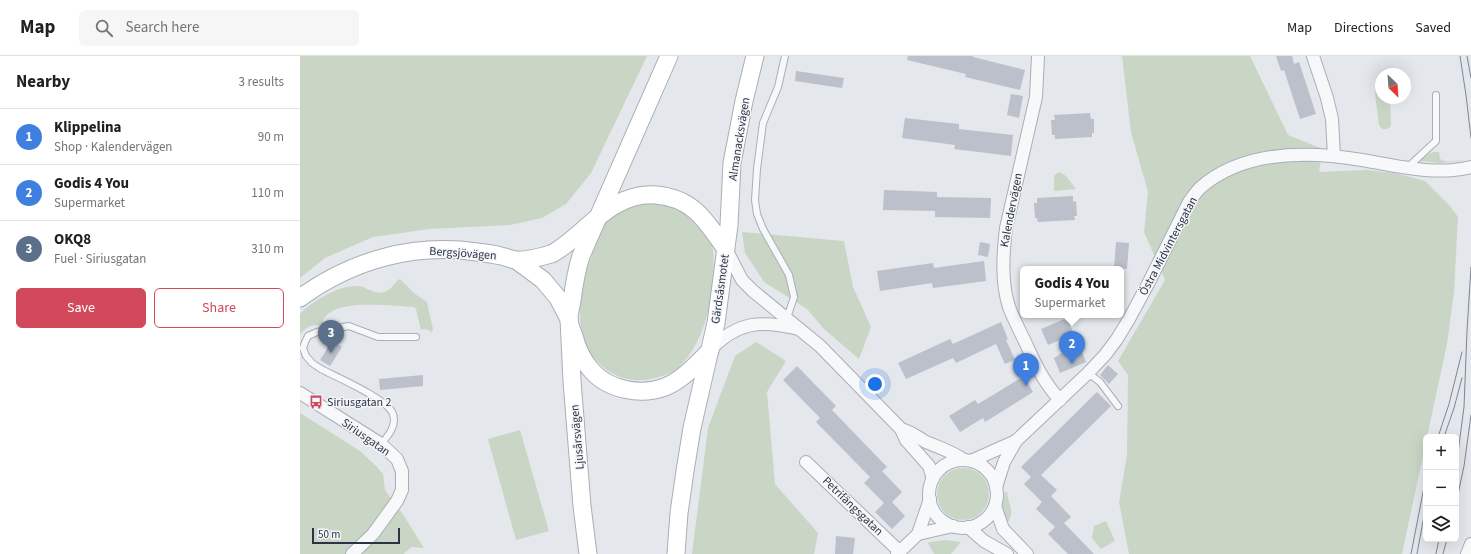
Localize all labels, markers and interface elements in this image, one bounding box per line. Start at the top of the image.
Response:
search box [79,10,359,46]
text: Map [20,14,55,41]
icon: search [93,17,115,39]
text: Search here [125,17,199,38]
text: Map [1287,18,1312,38]
text: Directions [1334,18,1393,38]
text: Saved [1415,18,1451,38]
north arrow [1375,68,1411,104]
text: Nearby [16,70,70,94]
text: 3 results [239,73,284,91]
street label: Almanacksvägen [724,96,754,182]
text: Klippelina [54,117,122,138]
text: 1 [26,128,32,146]
text: 90 m [258,128,284,146]
text: Shop · Kalendervägen [54,138,172,156]
street label: Kalendervägen [996,171,1027,249]
text: Godis 4 You [54,173,129,194]
text: 2 [26,184,32,202]
text: 110 m [251,184,284,202]
text: Supermarket [54,194,125,212]
street label: Östra Midvintersgatan [1135,194,1202,299]
text: OKQ8 [54,229,91,250]
text: 3 [26,240,32,258]
text: 310 m [251,240,284,258]
street label: Bergsjövägen [429,243,497,264]
text: Fuel · Siriusgatan [54,250,146,268]
street label: Gärdsåsmotet [707,253,734,325]
popup [1020,266,1124,318]
text: Godis 4 You [1034,273,1110,294]
button: Save [16,288,146,328]
button: Share [154,288,284,328]
text: Supermarket [1034,294,1105,312]
pin: 3 [318,320,344,353]
pin: 2 [1059,331,1085,364]
pin: 1 [1013,353,1039,386]
your location [865,374,885,394]
bus stop icon: Siriusgatan 2 [308,394,324,410]
place label: Siriusgatan 2 [327,394,392,411]
street label: Ljusårsvägen [566,404,589,470]
street label: Siriusgatan [338,414,394,460]
map controls [1423,434,1459,542]
button: + [1423,434,1459,470]
button: − [1423,470,1459,506]
street label: Petrifängsgatan [818,473,887,540]
button: layers [1423,506,1459,542]
scale bar [312,526,400,545]
text: 50 m [318,527,340,542]

